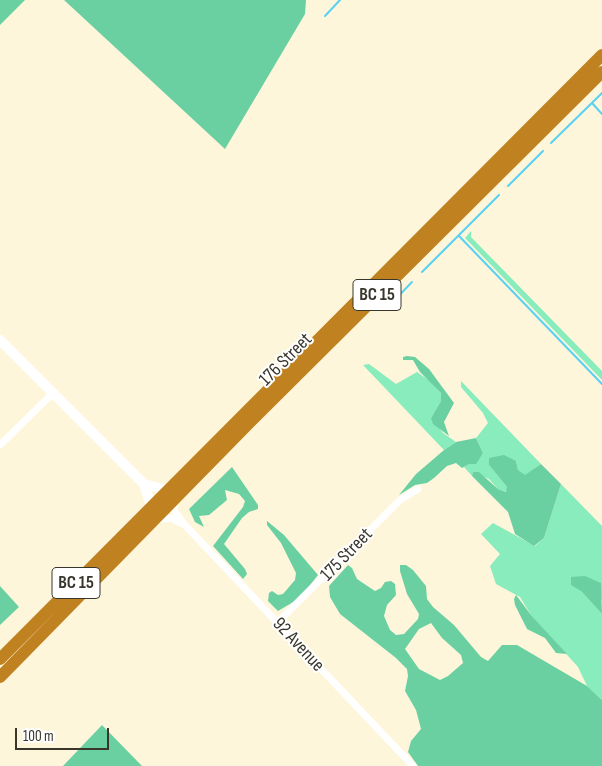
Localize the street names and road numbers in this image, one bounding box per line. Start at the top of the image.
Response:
road number: BC 15 [353,280,401,310]
street label: 176 Street [255,329,317,391]
street label: 175 Street [316,524,378,586]
road number: BC 15 [52,568,100,598]
street label: 92 Avenue [267,613,329,677]

